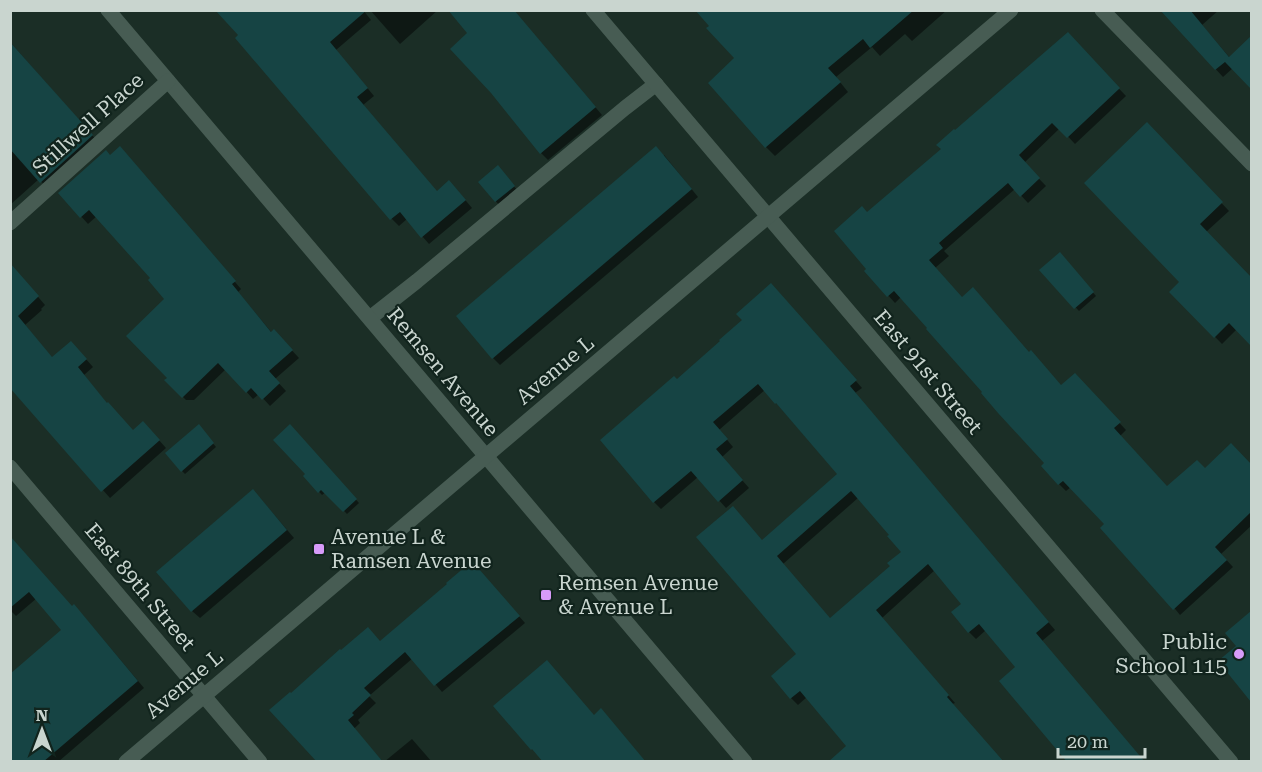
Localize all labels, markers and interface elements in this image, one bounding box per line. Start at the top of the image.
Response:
street label: Stillwell Place [27,68,149,180]
street label: Remsen Avenue [382,303,504,441]
street label: East 91st Street [869,305,987,439]
street label: Avenue L [511,331,599,409]
street label: East 89th Street [80,519,200,656]
place label: Avenue L & Ramsen Avenue [331,525,491,573]
marker: Avenue L & Ramsen Avenue [312,542,326,556]
place label: Remsen Avenue & Avenue L [558,571,719,619]
marker: Remsen Avenue & Avenue L [539,588,553,602]
place label: Public School 115 [1115,630,1227,678]
street label: Avenue L [140,645,228,723]
marker: Public School 115 [1232,647,1246,661]
north arrow [12,700,72,760]
text: N [36,706,48,725]
scale bar [1058,721,1145,759]
text: 20 m [1067,731,1108,752]

